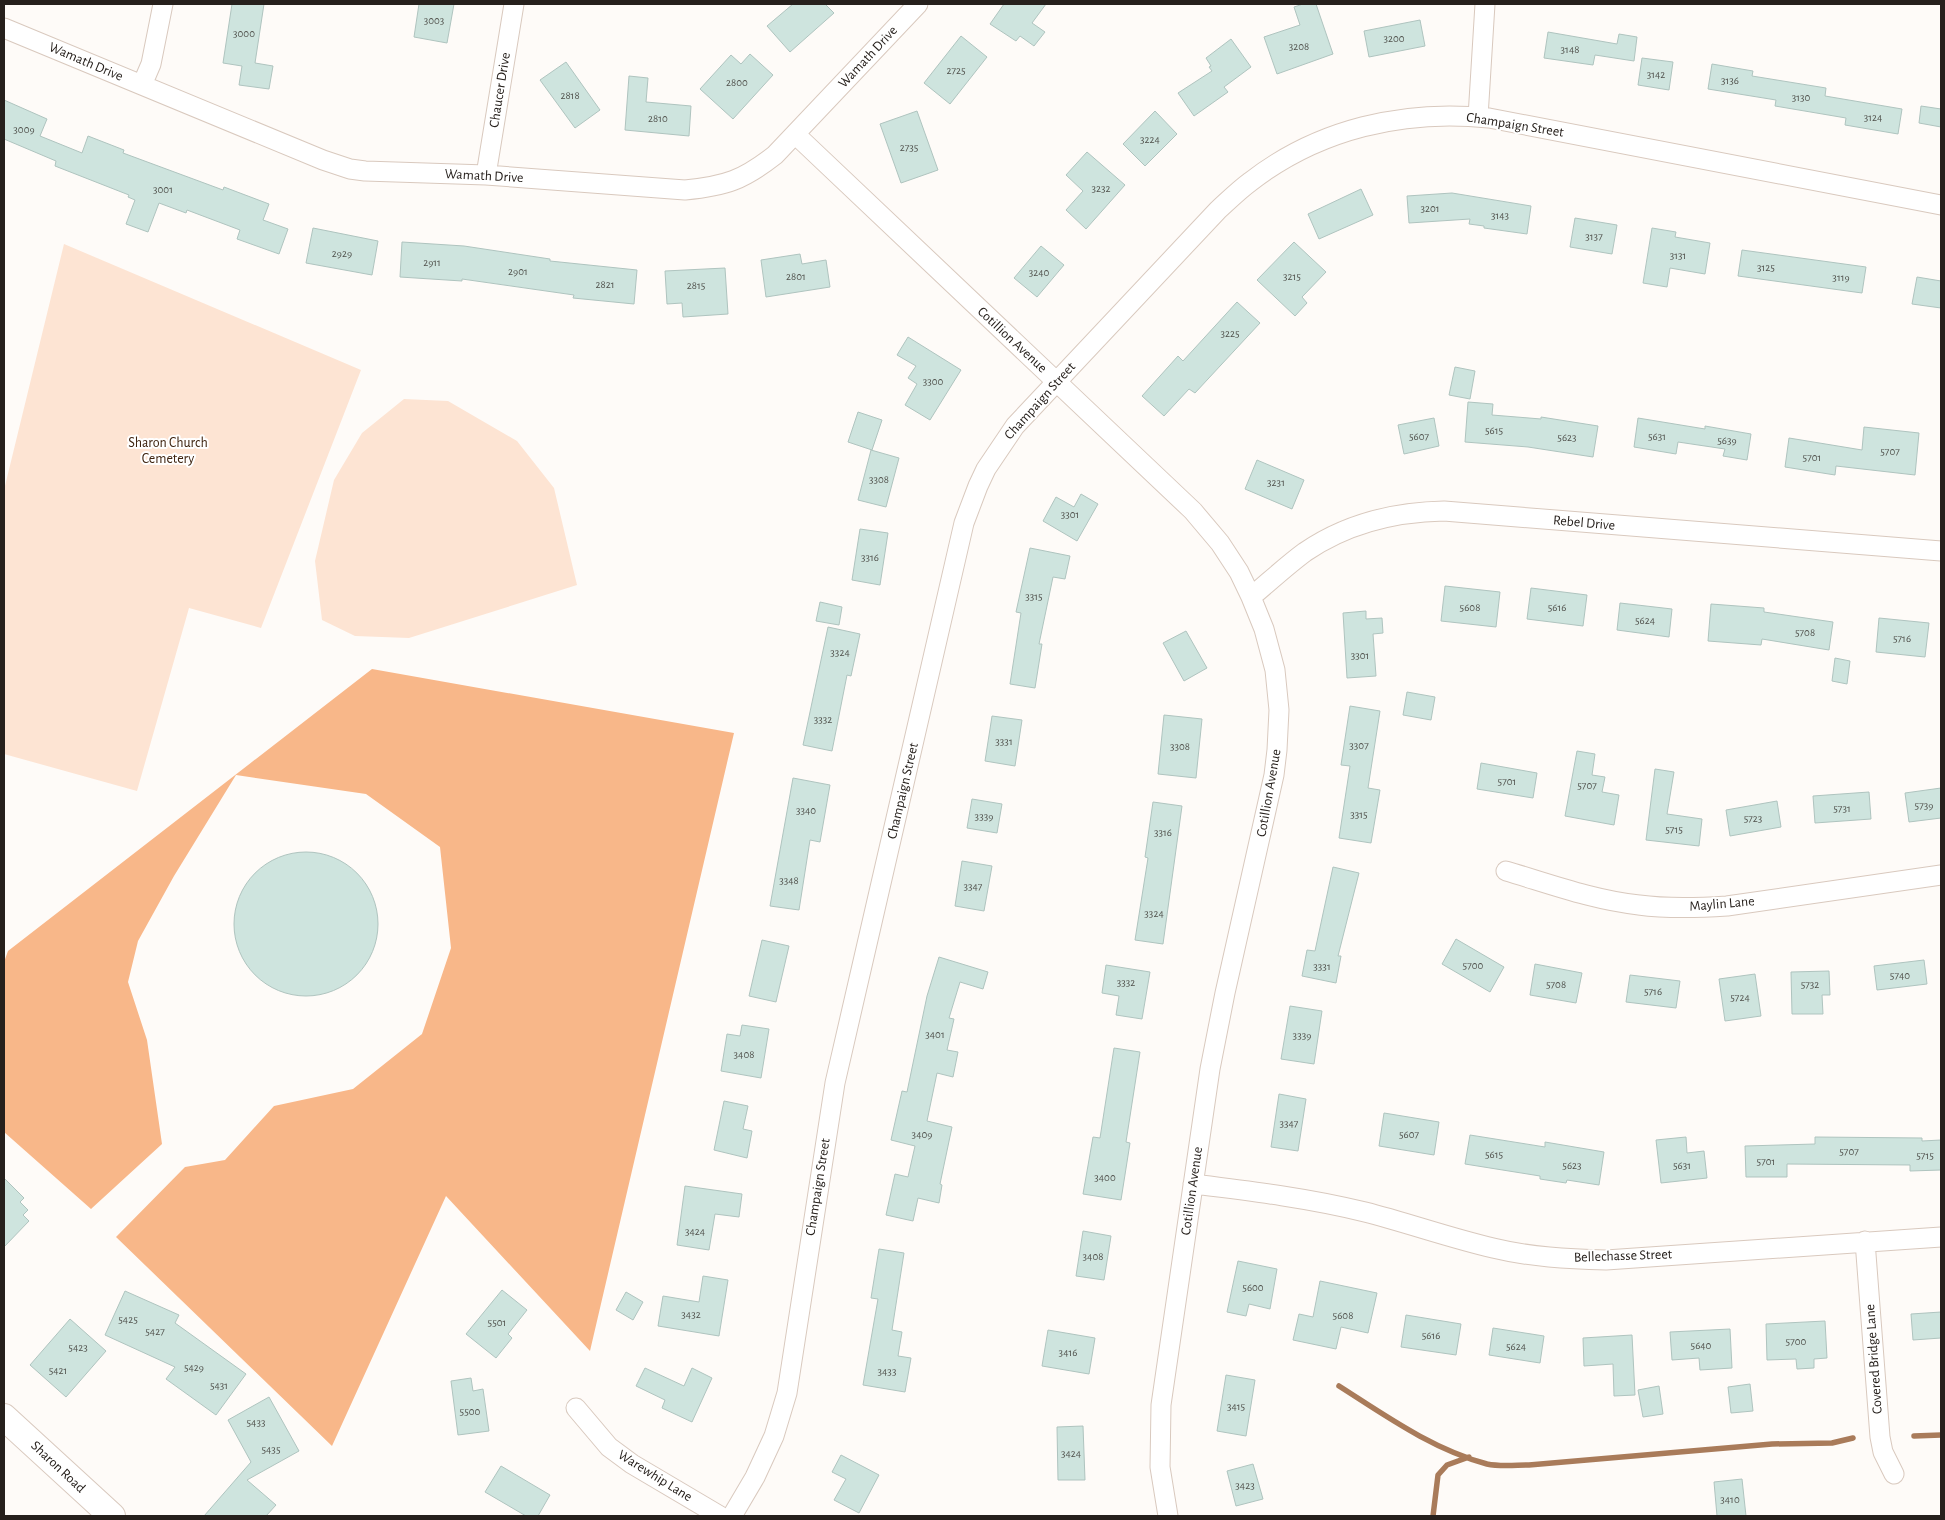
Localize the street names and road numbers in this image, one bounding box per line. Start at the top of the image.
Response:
street label: Wamath Drive [836,23,900,91]
street label: Wamath Drive [47,40,125,84]
street label: Chaucer Drive [487,51,513,129]
street label: Champaign Street [1465,110,1565,140]
street label: Wamath Drive [444,167,524,185]
street label: Cotillion Avenue [975,304,1049,376]
street label: Champaign Street [1002,359,1078,442]
street label: Rebel Drive [1552,513,1616,533]
street label: Champaign Street [885,741,921,841]
street label: Cotillion Avenue [1254,748,1284,838]
street label: Maylin Lane [1689,894,1755,914]
street label: Champaign Street [803,1137,833,1237]
street label: Cotillion Avenue [1179,1146,1205,1236]
street label: Bellechasse Street [1574,1247,1673,1265]
street label: Covered Bridge Lane [1863,1303,1885,1415]
street label: Sharon Road [28,1438,88,1496]
street label: Warewhip Lane [616,1448,694,1504]

